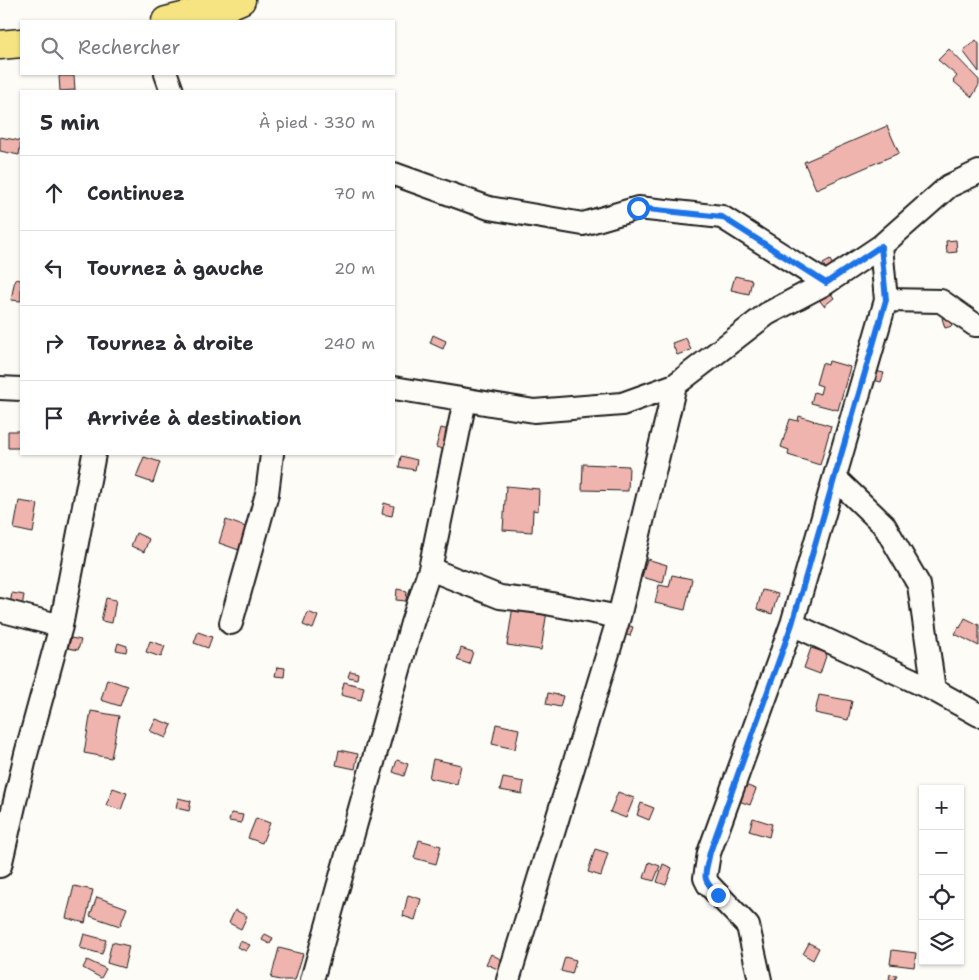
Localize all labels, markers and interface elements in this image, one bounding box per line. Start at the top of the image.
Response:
search box [20,20,395,75]
icon: search [38,34,66,62]
text: Rechercher [78,35,181,60]
text: 5 min [40,109,100,137]
text: À pied · 330 m [259,112,375,133]
icon: ahead [40,179,68,207]
text: Continuez [87,181,185,206]
text: 70 m [334,183,375,204]
route start [627,197,650,220]
icon: left [40,254,68,282]
text: Tournez à gauche [87,256,264,281]
text: 20 m [334,258,375,279]
icon: right [40,329,68,357]
text: Tournez à droite [87,331,254,356]
text: 240 m [323,333,375,354]
icon: arrive [40,404,68,432]
text: Arrivée à destination [87,406,301,431]
map controls [919,785,964,965]
button: + [919,785,964,830]
button: − [919,830,964,875]
button: locate [919,875,964,920]
route end [707,884,730,907]
button: layers [919,920,964,965]

